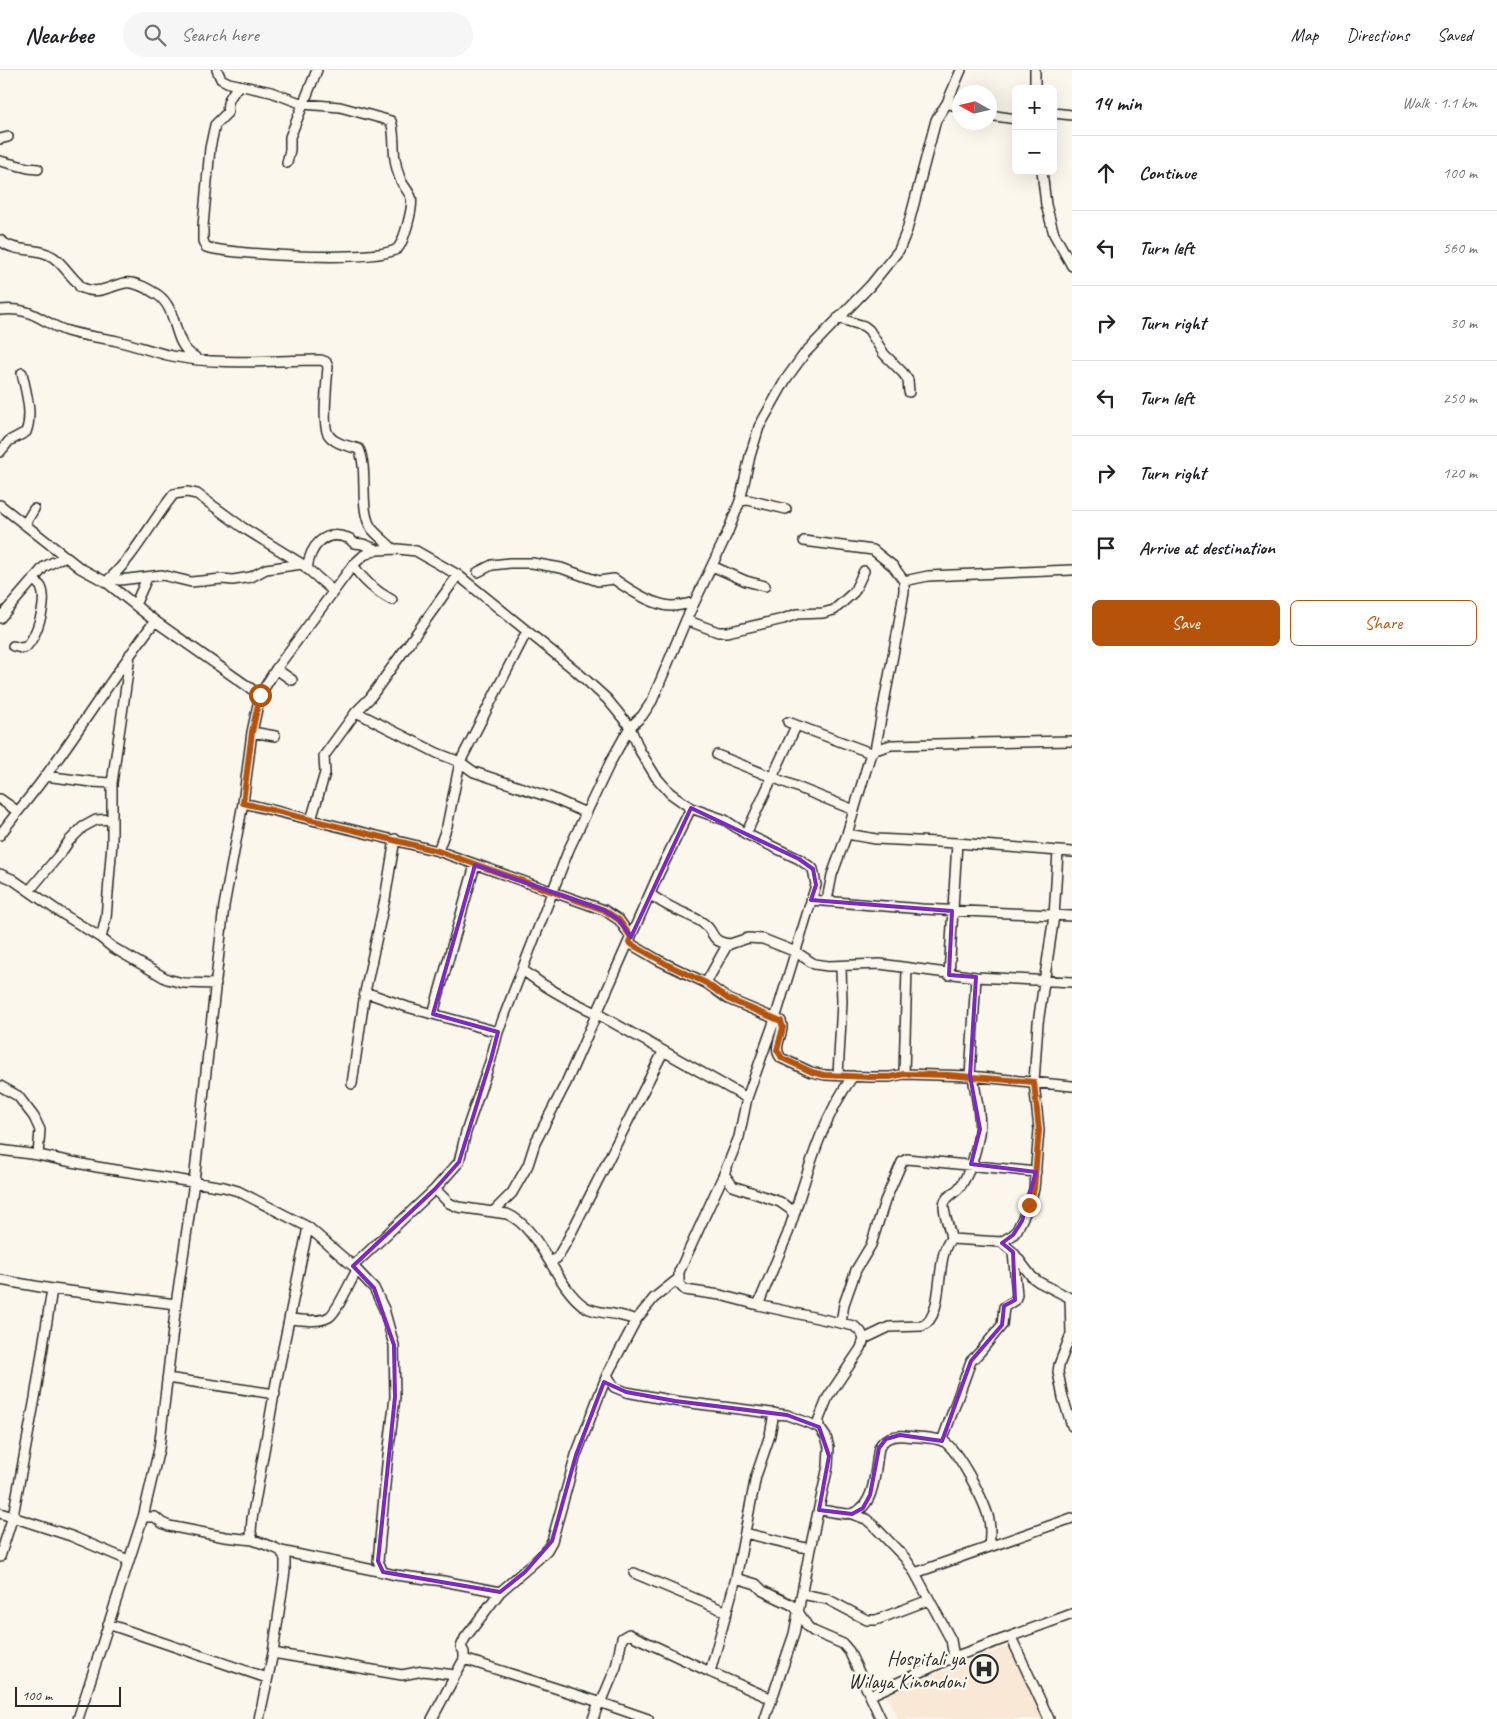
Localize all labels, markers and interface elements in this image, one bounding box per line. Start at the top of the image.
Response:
search box [123,12,473,57]
text: Nearbee [25,20,93,50]
icon: search [141,21,169,49]
text: Search here [181,23,259,47]
text: Map [1291,24,1318,46]
text: Directions [1346,24,1409,46]
text: Saved [1437,24,1472,46]
north arrow [952,85,997,130]
map controls [1012,85,1057,175]
button: + [1012,85,1057,130]
text: 14 min [1092,90,1142,116]
text: Walk · 1.1 km [1402,93,1477,113]
button: − [1012,130,1057,175]
icon: ahead [1092,159,1120,187]
text: Continue [1139,161,1196,185]
text: 100 m [1443,163,1477,183]
icon: left [1092,234,1120,262]
text: Turn left [1139,236,1194,260]
text: 560 m [1443,238,1477,258]
icon: right [1092,309,1120,337]
text: Turn right [1139,311,1206,335]
text: 30 m [1450,313,1477,333]
icon: left [1092,384,1120,412]
text: Turn left [1139,386,1194,410]
text: 250 m [1443,388,1477,408]
icon: right [1092,459,1120,487]
text: Turn right [1139,461,1206,485]
text: 120 m [1443,463,1477,483]
icon: arrive [1092,534,1120,562]
text: Arrive at destination [1139,536,1275,560]
button: Save [1092,600,1280,646]
button: Share [1290,600,1477,646]
route start [249,684,272,707]
route end [1018,1194,1041,1217]
place label: Hospitali ya Wilaya Kinondoni [848,1646,967,1694]
hospital icon: Hospitali ya Wilaya Kinondoni [969,1654,999,1684]
scale bar [15,1684,121,1707]
text: 100 m [22,1687,52,1704]

